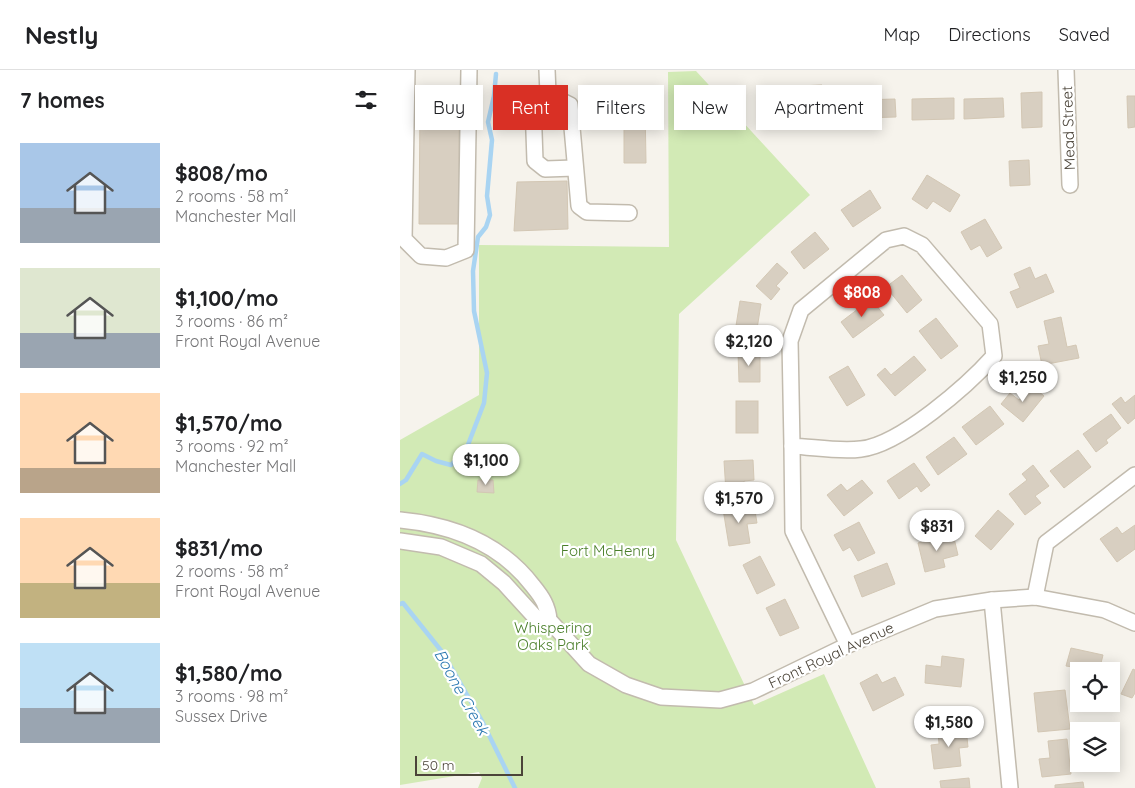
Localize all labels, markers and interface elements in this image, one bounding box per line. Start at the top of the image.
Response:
text: Nestly [25,20,98,50]
text: Map [883,23,920,46]
text: Directions [948,23,1031,46]
text: Saved [1059,23,1110,46]
chip: Buy [415,85,483,130]
chip: Rent [493,85,568,130]
chip: Filters [578,85,664,130]
chip: New [674,85,746,130]
chip: Apartment [756,85,882,130]
icon: filters [352,86,380,114]
street label: Mead Street [1057,86,1079,170]
text: 7 homes [20,87,105,113]
text: $808/mo [175,160,268,186]
icon: home [60,163,120,223]
text: 2 rooms · 58 m² [175,186,289,206]
text: Manchester Mall [175,206,296,226]
pin: $808 [832,276,892,318]
text: $808 [844,282,880,302]
text: $1,100/mo [175,285,278,311]
icon: home [60,288,120,348]
text: 3 rooms · 86 m² [175,311,288,331]
pin: $2,120 [708,324,790,367]
text: Front Royal Avenue [175,331,320,351]
text: $2,120 [725,331,773,351]
pin: $1,250 [982,360,1064,403]
text: $1,250 [999,367,1047,387]
text: $1,570/mo [175,410,282,436]
icon: home [60,413,120,473]
text: 3 rooms · 92 m² [175,436,289,456]
pin: $1,100 [445,444,527,486]
text: $1,100 [464,450,508,470]
text: Manchester Mall [175,456,296,476]
pin: $1,570 [698,482,780,524]
text: $1,570 [715,488,763,508]
pin: $831 [907,510,967,552]
text: $831 [920,516,954,536]
text: $831/mo [175,535,263,561]
icon: home [60,538,120,598]
park label: Fort McHenry [561,541,655,560]
text: 2 rooms · 58 m² [175,561,289,581]
text: Front Royal Avenue [175,581,320,601]
park label: Whispering Oaks Park [514,618,592,654]
street label: Front Royal Avenue [765,618,897,692]
water label: Boone Creek [430,645,495,740]
text: $1,580/mo [175,660,282,686]
map controls [1070,662,1120,772]
button: locate [1070,662,1120,712]
icon: home [60,663,120,723]
text: 3 rooms · 98 m² [175,686,288,706]
text: Sussex Drive [175,706,268,726]
pin: $1,580 [908,706,990,748]
text: $1,580 [925,712,973,732]
button: layers [1070,722,1120,772]
scale bar [415,753,522,776]
text: 50 m [422,756,455,774]

